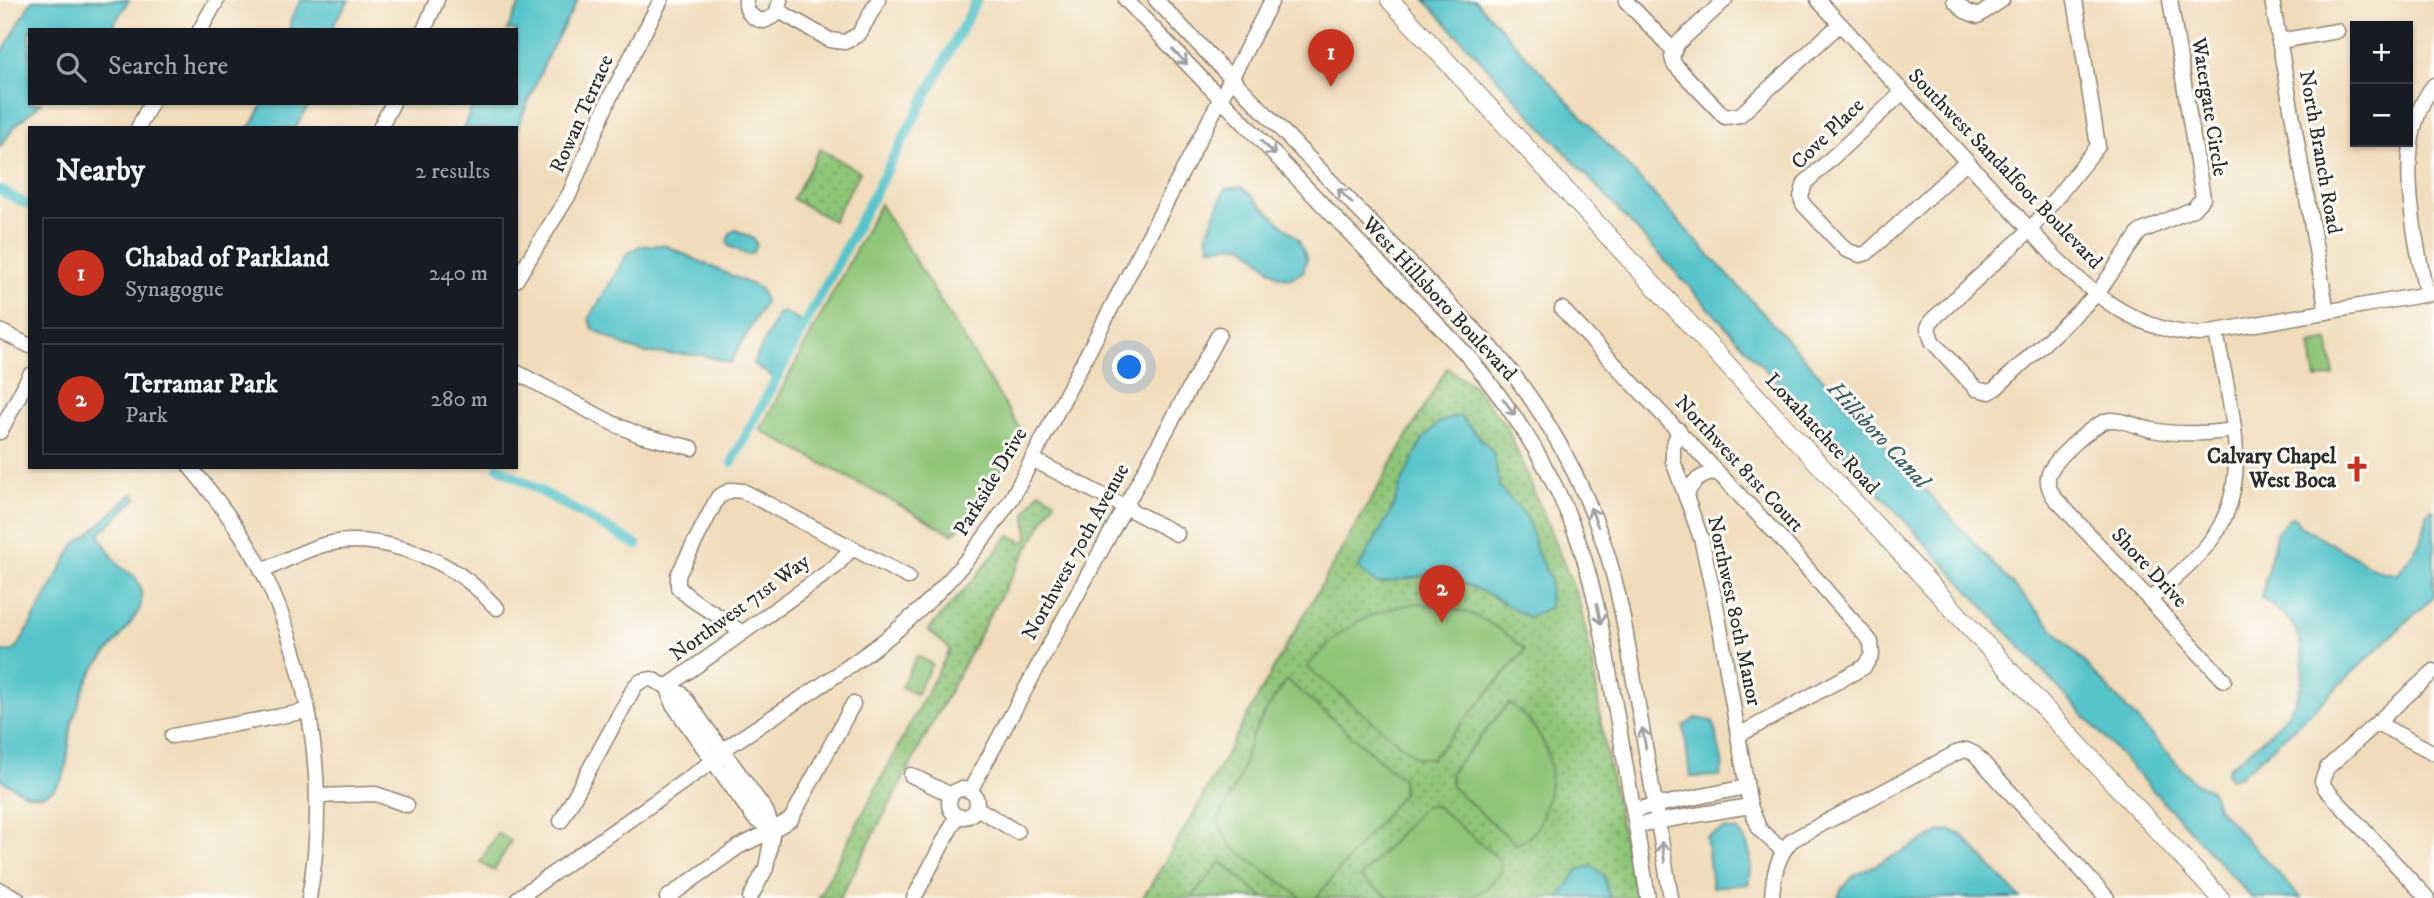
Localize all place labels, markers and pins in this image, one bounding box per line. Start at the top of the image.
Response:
pin: 1 [1308,29,1354,87]
place label: Calvary Chapel West Boca [2207,444,2337,494]
church icon: Calvary Chapel West Boca [2342,454,2372,484]
pin: 2 [1419,565,1465,623]

